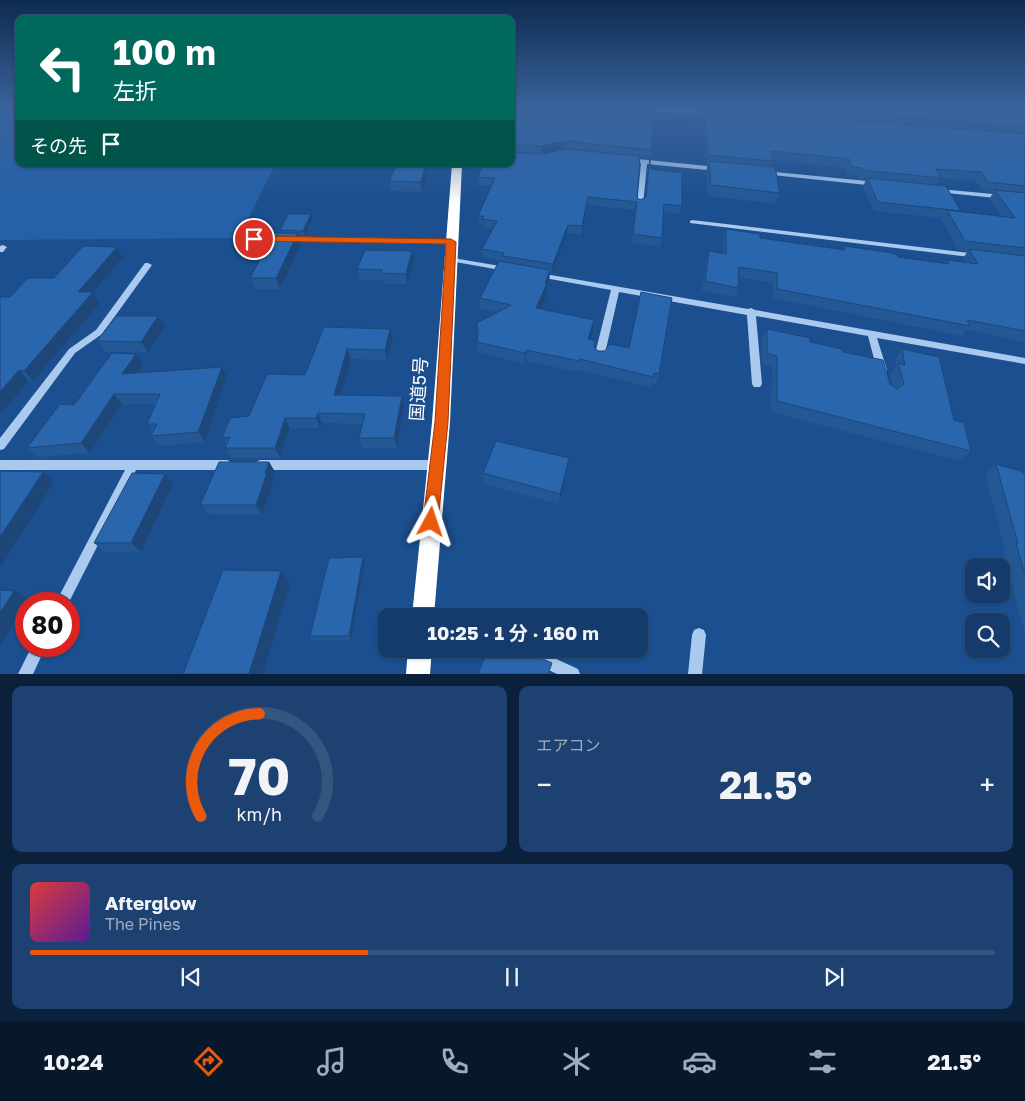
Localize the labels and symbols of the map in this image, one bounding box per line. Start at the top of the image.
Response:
pin [233,218,275,260]
street label: 国道5号 [405,356,431,422]
position arrow [404,495,456,547]
speed limit sign: 80 [15,592,80,657]

